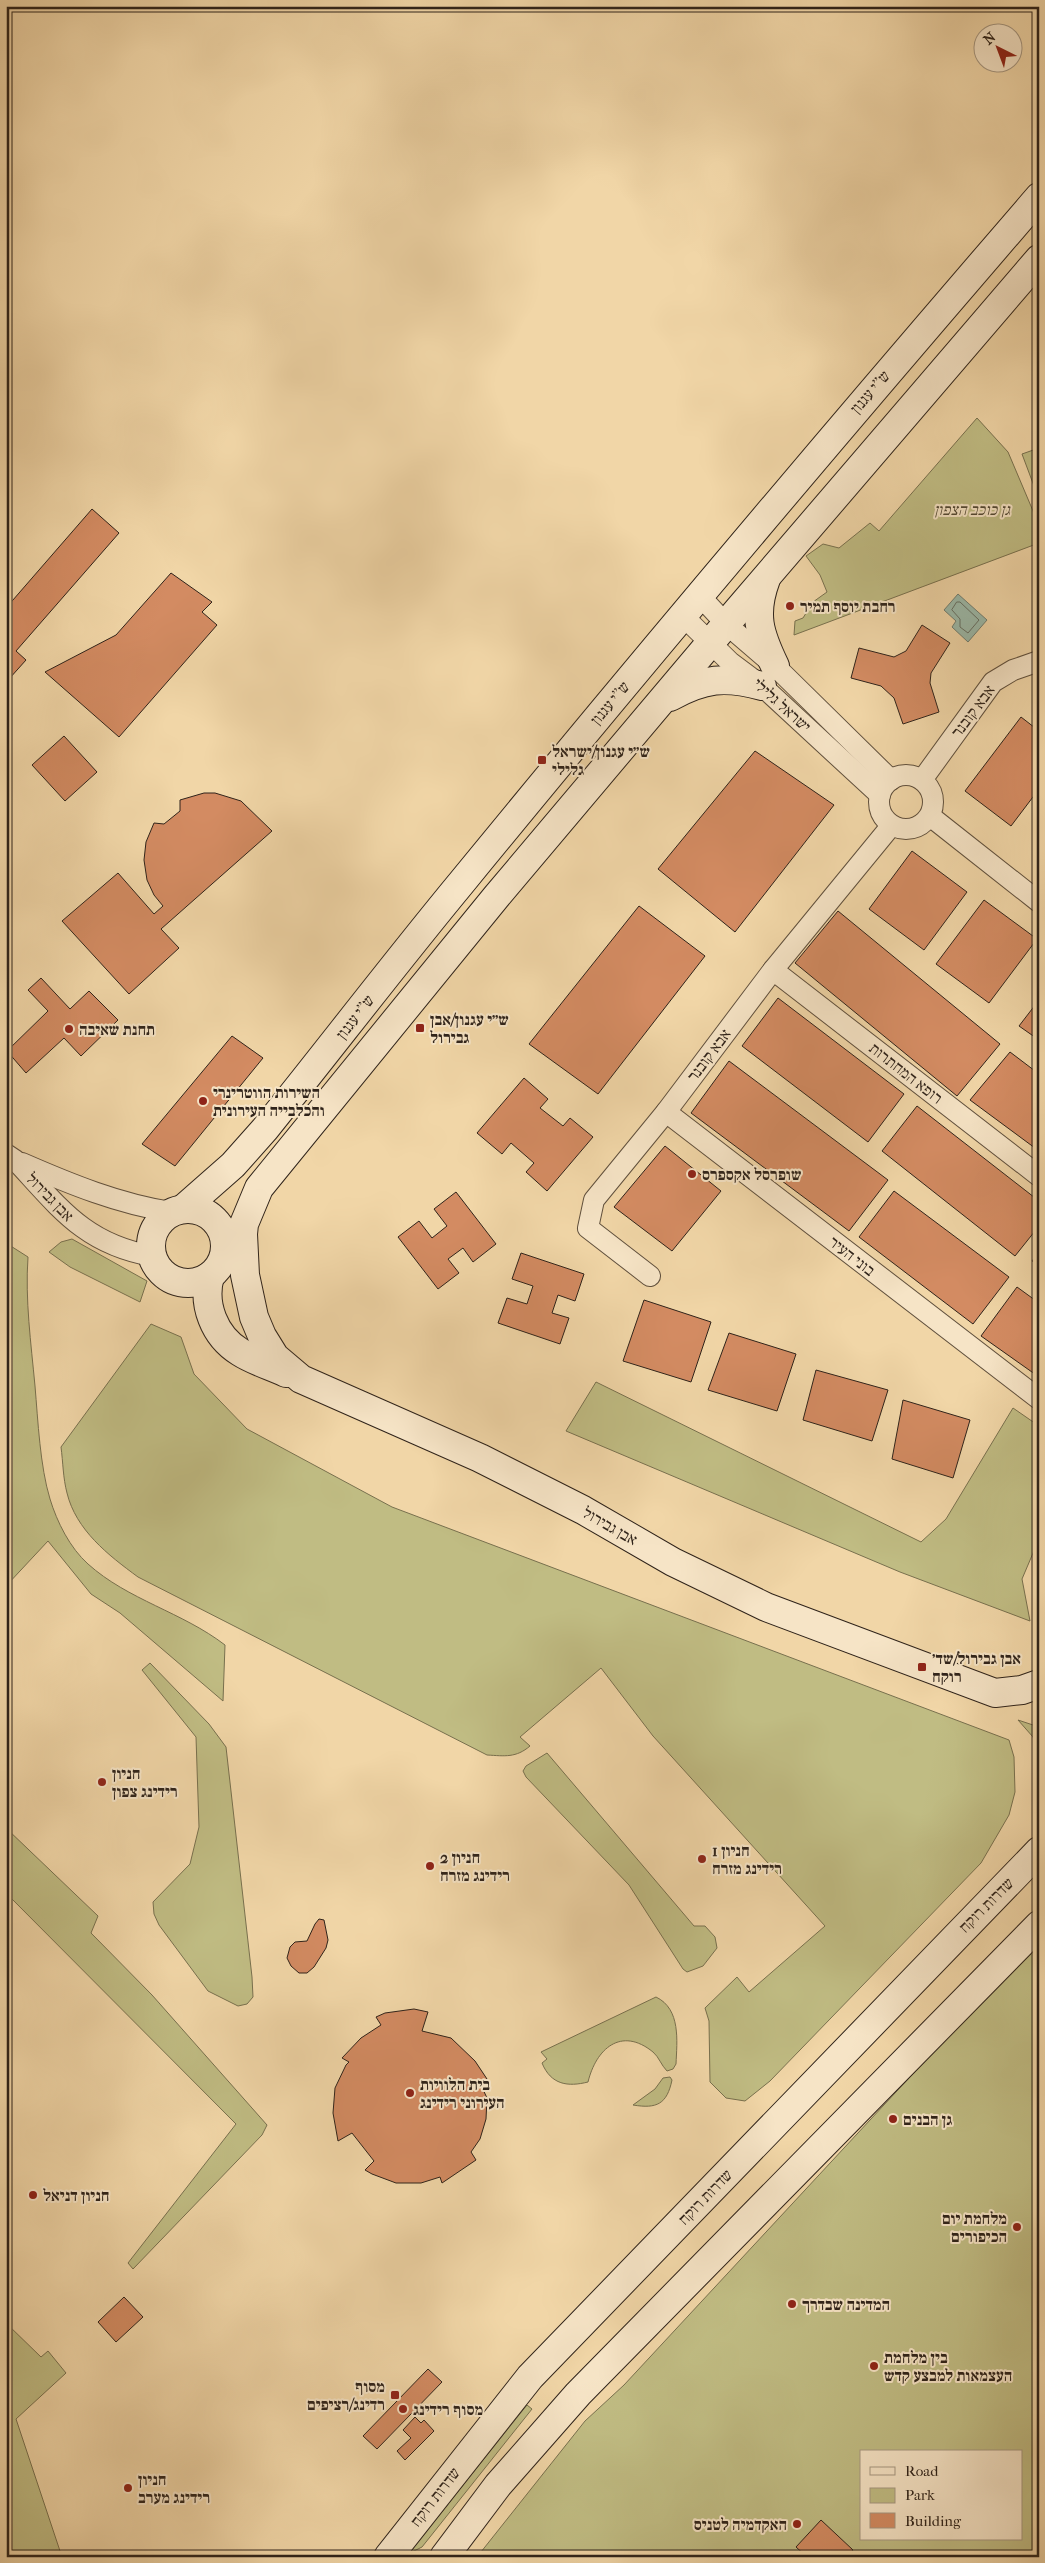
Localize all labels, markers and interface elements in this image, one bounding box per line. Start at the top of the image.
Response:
north arrow [972,22,1022,72]
text: N [980,29,1000,49]
street label: ש''י עגנון [846,366,894,417]
park label: גן כוכב הצפון [934,500,1011,519]
place label: רחבת יוסף תמיר [800,597,896,616]
marker: רחבת יוסף תמיר [784,600,796,612]
street label: ישראל גלילי [749,674,815,736]
street label: ש''י עגנון [586,677,634,729]
street label: אבא קובנר [947,681,999,741]
place label: ש״י עגנון/ישראל גלילי [552,742,650,779]
marker: ש״י עגנון/ישראל גלילי [536,754,548,766]
street label: ש''י עגנון [332,991,378,1043]
place label: ש״י עגנון/אבן גבירול [430,1010,509,1047]
place label: תחנת שאיבה [79,1020,155,1039]
marker: ש״י עגנון/אבן גבירול [414,1022,426,1034]
marker: תחנת שאיבה [63,1023,75,1035]
street label: אבא קובנר [683,1025,735,1085]
street label: רופא המחתרות [866,1038,946,1108]
place label: השירות הווטרינרי והכלבייה העירונית [213,1083,325,1120]
marker: השירות הווטרינרי והכלבייה העירונית [197,1095,209,1107]
place label: שופרסל אקספרס [702,1165,801,1184]
marker: שופרסל אקספרס [686,1168,698,1180]
street label: אבן גבירול [22,1169,78,1225]
street label: בוני העיר [825,1232,879,1280]
street label: אבן גבירול [579,1503,641,1549]
place label: אבן גבירול/שד׳ רוקח [932,1649,1021,1686]
marker: אבן גבירול/שד׳ רוקח [916,1661,928,1673]
place label: חניון רידינג צפון [112,1764,178,1801]
marker: חניון רידינג צפון [96,1776,108,1788]
place label: 1 חניון רידינג מזרח [712,1841,782,1878]
place label: 2 חניון רידינג מזרח [440,1848,510,1885]
marker: 1 חניון רידינג מזרח [696,1853,708,1865]
marker: 2 חניון רידינג מזרח [424,1860,436,1872]
street label: שדרות רוקח [955,1873,1018,1936]
place label: בית הלוויות העירוני רידינג [420,2075,505,2112]
marker: בית הלוויות העירוני רידינג [404,2087,416,2099]
place label: גן הבנים [903,2110,952,2129]
marker: גן הבנים [887,2113,899,2125]
street label: שדרות רוקח [674,2165,736,2229]
place label: חניון דניאל [43,2186,110,2205]
marker: חניון דניאל [27,2189,39,2201]
place label: מלחמת יום הכיפורים [942,2209,1007,2246]
marker: מלחמת יום הכיפורים [1011,2221,1023,2233]
place label: המדינה שבדרך [802,2295,890,2314]
marker: המדינה שבדרך [786,2298,798,2310]
place label: בין מלחמת העצמאות למבצע קדש [884,2348,1012,2385]
marker: בין מלחמת העצמאות למבצע קדש [868,2360,880,2372]
place label: מסוף רדינג/רציפים [307,2377,385,2414]
marker: מסוף רדינג/רציפים [389,2389,401,2401]
place label: מסוף רידינג [413,2400,483,2419]
marker: מסוף רידינג [397,2403,409,2415]
legend [860,2450,1022,2540]
text: Road [905,2462,939,2480]
street label: שדרות רוקח [406,2463,464,2530]
place label: חניון רידינג מערב [138,2470,210,2507]
marker: חניון רידינג מערב [122,2482,134,2494]
text: Park [905,2486,935,2504]
text: Building [905,2512,962,2530]
place label: האקדמיה לטניס [694,2515,787,2534]
marker: האקדמיה לטניס [791,2518,803,2530]

